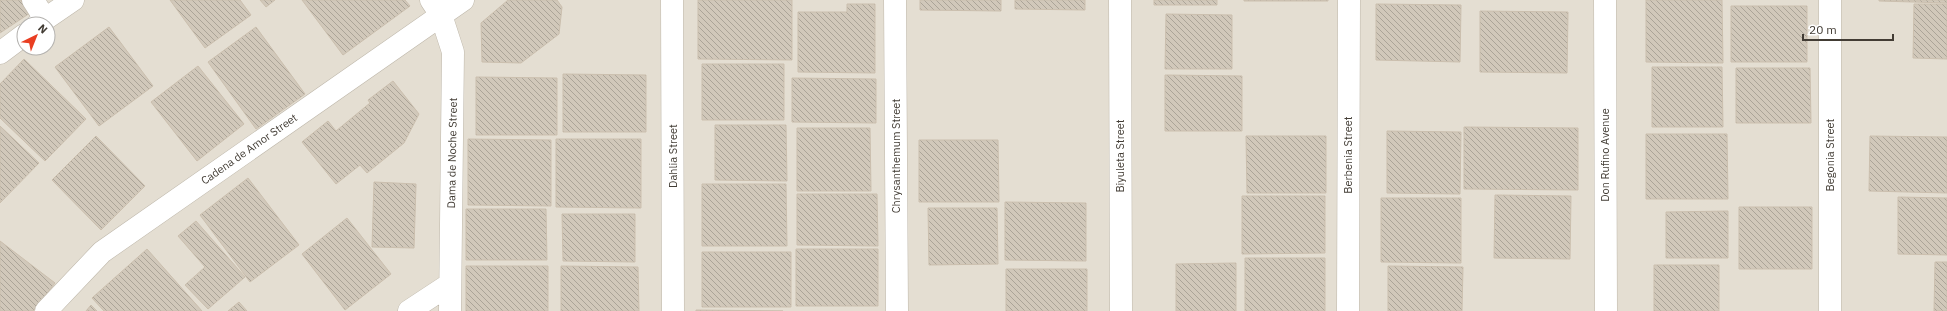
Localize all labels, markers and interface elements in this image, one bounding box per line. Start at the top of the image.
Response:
north arrow [16,16,56,56]
scale bar [1803,16,1893,42]
text: N [35,21,51,37]
text: 20 m [1809,22,1837,37]
street label: Dama de Noche Street [444,97,460,209]
street label: Chrysanthemum Street [889,99,903,213]
street label: Don Rufino Avenue [1598,108,1612,202]
street label: Cadena de Amor Street [198,110,300,188]
street label: Berbenia Street [1341,116,1355,194]
street label: Begonia Street [1823,118,1837,191]
street label: Biyuleta Street [1113,119,1127,193]
street label: Dahlia Street [666,124,680,188]

